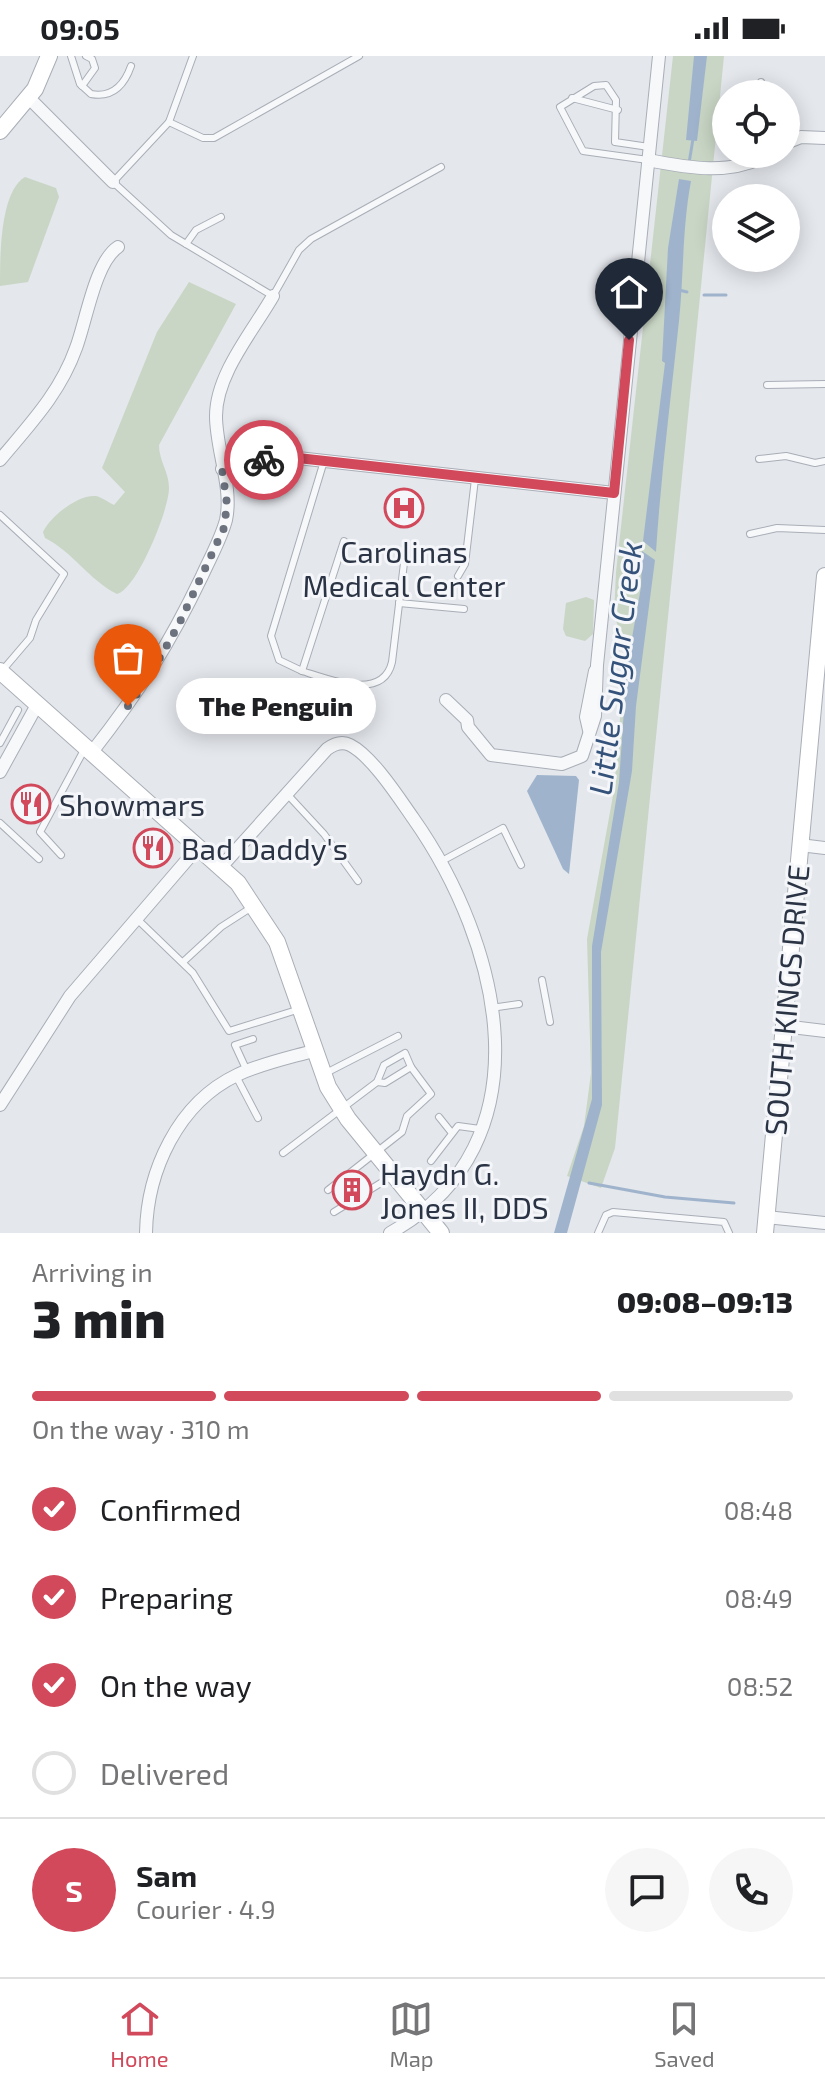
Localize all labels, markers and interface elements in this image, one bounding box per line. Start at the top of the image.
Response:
text: 09:05 [40,10,120,46]
map controls [712,80,800,272]
button: locate [712,80,800,168]
button: layers [712,184,800,272]
pin [595,258,663,340]
icon: home [607,270,651,314]
courier [224,420,304,500]
icon: bike [242,438,286,482]
hospital icon: Carolinas Medical Center [383,487,425,529]
place label: Carolinas Medical Center [302,533,506,603]
water label: Little Sugar Creek [580,539,649,797]
pin [94,624,162,706]
icon: bag [106,636,150,680]
callout: The Penguin [176,678,376,734]
text: The Penguin [199,690,353,721]
restaurant icon: Showmars [10,783,52,825]
place label: Showmars [59,786,205,822]
restaurant icon: Bad Daddy's [132,827,174,869]
place label: Bad Daddy's [181,830,348,866]
street label: SOUTH KINGS DRIVE [756,863,816,1137]
place label: Haydn G. Jones II, DDS [380,1155,549,1225]
building icon: Haydn G. Jones II, DDS [331,1169,373,1211]
text: Arriving in [32,1256,153,1287]
text: 09:08–09:13 [617,1283,793,1319]
text: 3 min [32,1286,166,1348]
text: On the way · 310 m [32,1413,250,1444]
icon: check [32,1487,76,1531]
text: Confirmed [100,1491,241,1527]
text: 08:48 [724,1494,793,1525]
icon: check [32,1575,76,1619]
text: Preparing [100,1579,233,1615]
text: 08:49 [725,1582,793,1613]
icon: check [32,1663,76,1707]
text: On the way [100,1667,252,1703]
text: 08:52 [727,1670,793,1701]
text: Delivered [100,1755,229,1791]
button: chat [605,1848,689,1932]
button: phone [709,1848,793,1932]
text: Sam [136,1857,197,1893]
text: S [65,1872,83,1908]
text: Courier · 4.9 [136,1893,276,1924]
tab: Home [110,1997,169,2071]
tab: Map [389,1997,434,2071]
tab: Saved [654,1997,715,2071]

